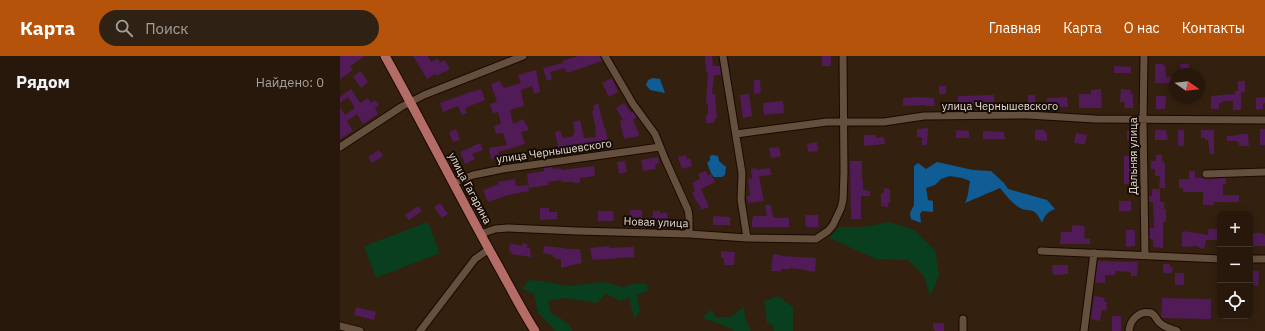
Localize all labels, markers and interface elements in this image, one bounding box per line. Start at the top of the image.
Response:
search box [99,10,379,46]
text: Карта [20,16,75,40]
icon: search [113,17,135,39]
text: Поиск [145,19,189,38]
text: Главная [989,19,1041,37]
text: Карта [1063,19,1102,37]
text: О нас [1124,19,1160,37]
text: Контакты [1182,19,1245,37]
north arrow [1169,68,1205,104]
text: Рядом [16,71,70,93]
text: Найдено: 0 [256,74,324,91]
street label: улица Чернышевского [942,99,1058,113]
street label: Дальняя улица [1126,117,1140,195]
street label: улица Чернышевского [495,136,613,166]
street label: улица Гагарина [445,150,495,226]
map controls [1217,211,1253,319]
button: + [1217,211,1253,247]
street label: Новая улица [623,214,689,230]
button: − [1217,247,1253,283]
button: locate [1217,283,1253,319]

